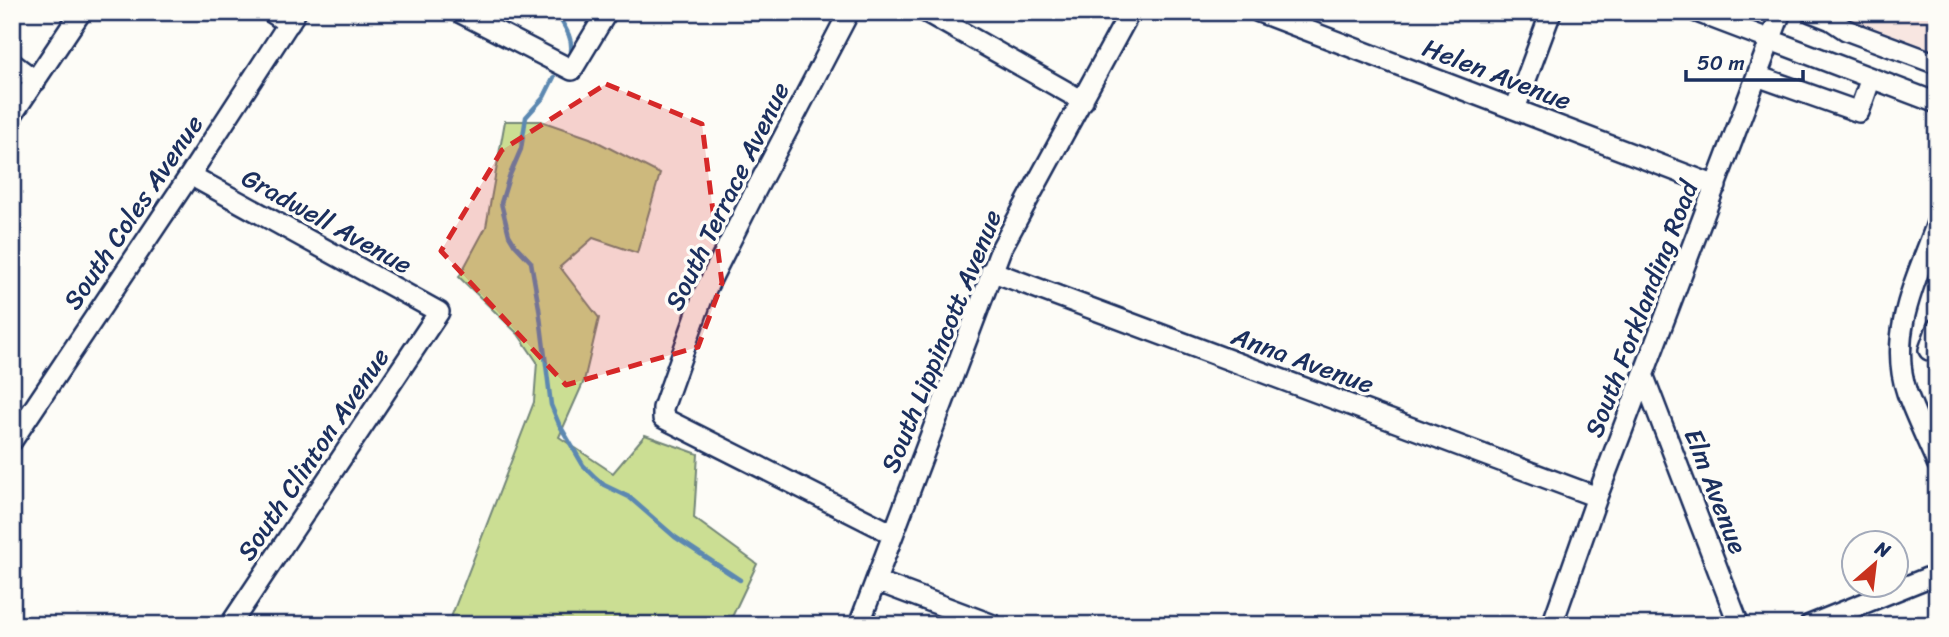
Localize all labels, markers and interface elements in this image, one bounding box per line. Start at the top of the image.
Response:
street label: Helen Avenue [1416,25,1578,123]
scale bar [1686,38,1804,82]
text: 50 m [1697,44,1745,82]
street label: South Terrace Avenue [652,74,802,318]
street label: South Coles Avenue [50,105,216,319]
street label: Gradwell Avenue [233,155,421,287]
street label: South Forklanding Road [1571,172,1712,444]
street label: South Lippincott Avenue [867,202,1015,480]
street label: Anna Avenue [1224,313,1381,407]
street label: South Clinton Avenue [224,338,402,570]
street label: Elm Avenue [1671,421,1761,561]
north arrow [1840,528,1910,598]
text: N [1868,531,1897,567]

